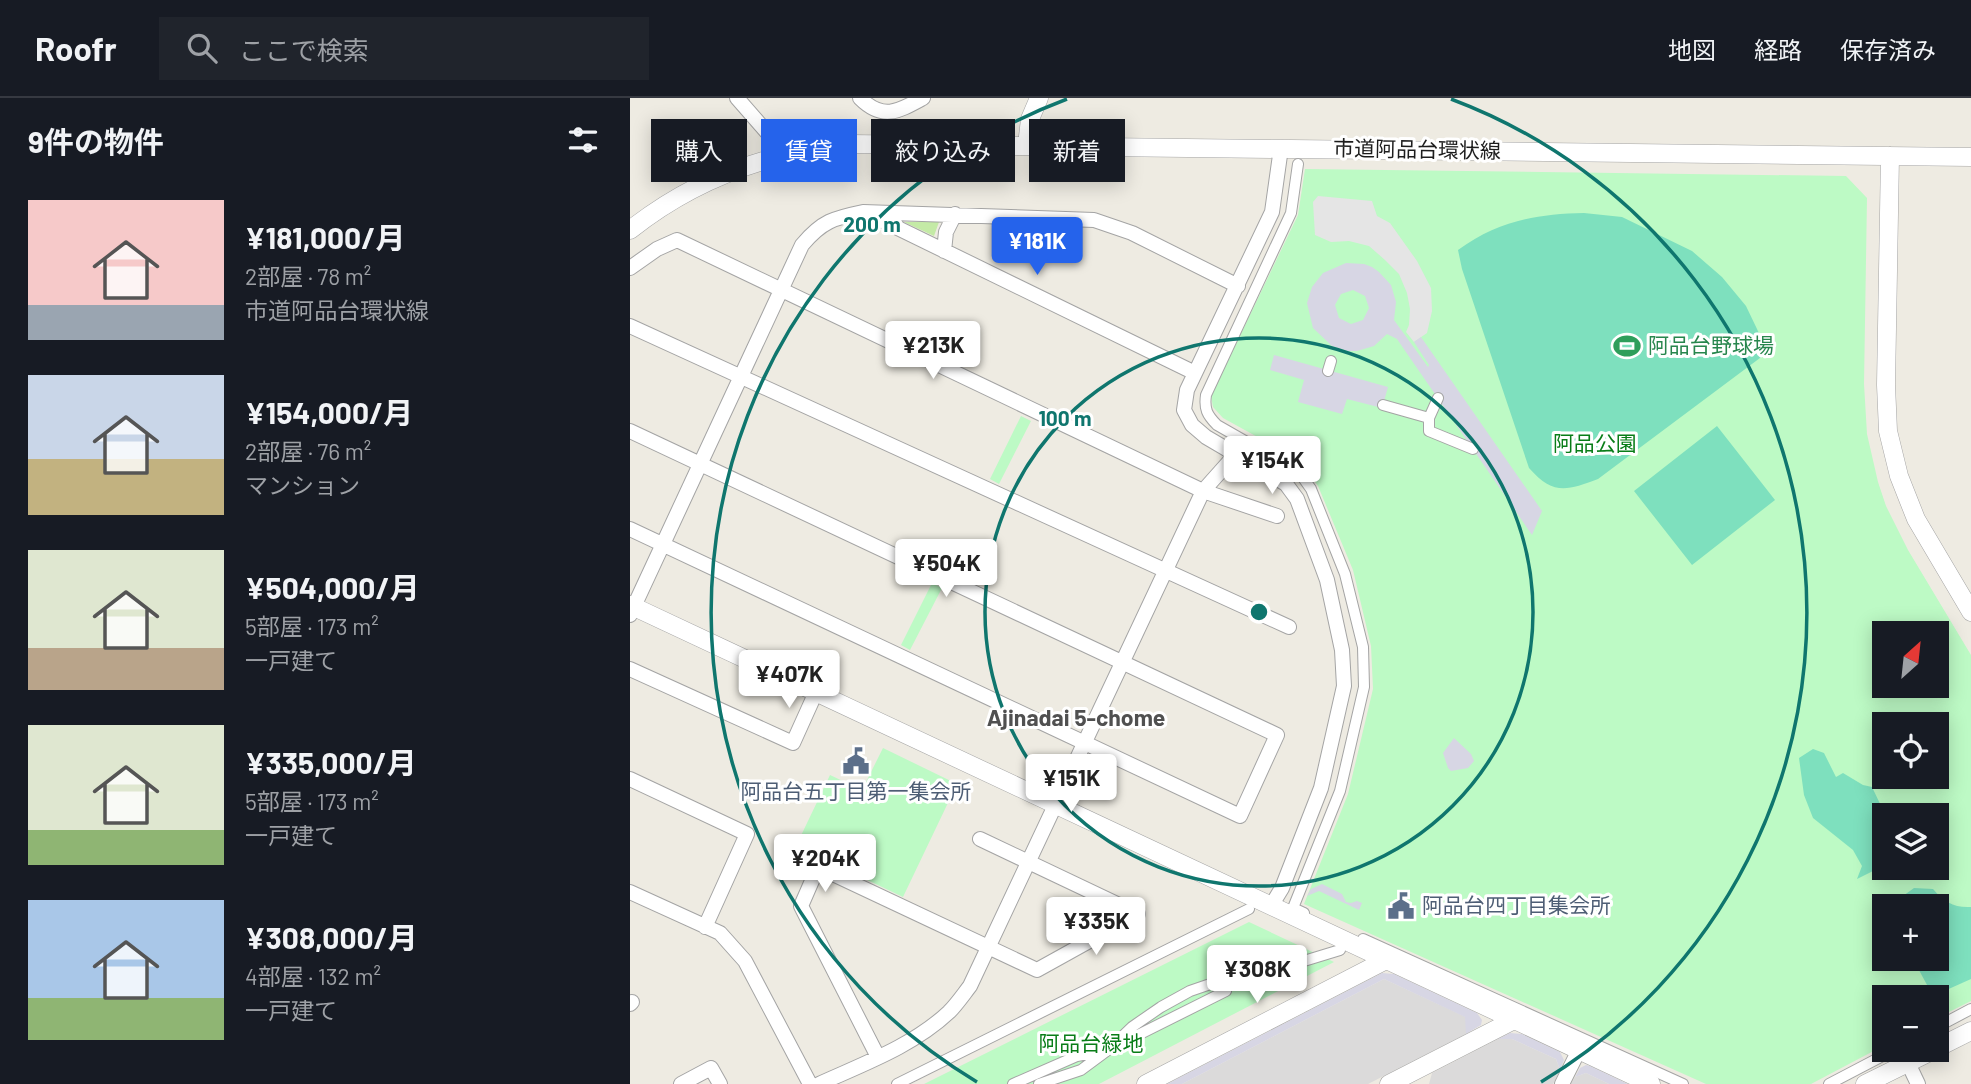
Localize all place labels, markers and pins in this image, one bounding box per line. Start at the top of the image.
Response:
pin: ¥181K [988,218,1086,277]
pin: ¥213K [884,322,982,381]
sports icon: 阿品台野球場 [1612,331,1642,361]
place label: 阿品台野球場 [1648,332,1774,357]
pin: ¥154K [1223,436,1321,496]
pin: ¥504K [897,540,995,599]
centre of rings [1247,600,1271,624]
pin: ¥407K [740,650,838,710]
public building icon: 阿品台五丁目第一集会所 [841,746,871,776]
pin: ¥151K [1022,754,1120,814]
place label: 阿品台五丁目第一集会所 [741,778,972,803]
pin: ¥204K [776,834,874,894]
public building icon: 阿品台四丁目集会所 [1386,891,1416,921]
place label: 阿品台四丁目集会所 [1422,892,1611,917]
pin: ¥335K [1047,898,1145,957]
pin: ¥308K [1208,946,1306,1005]

